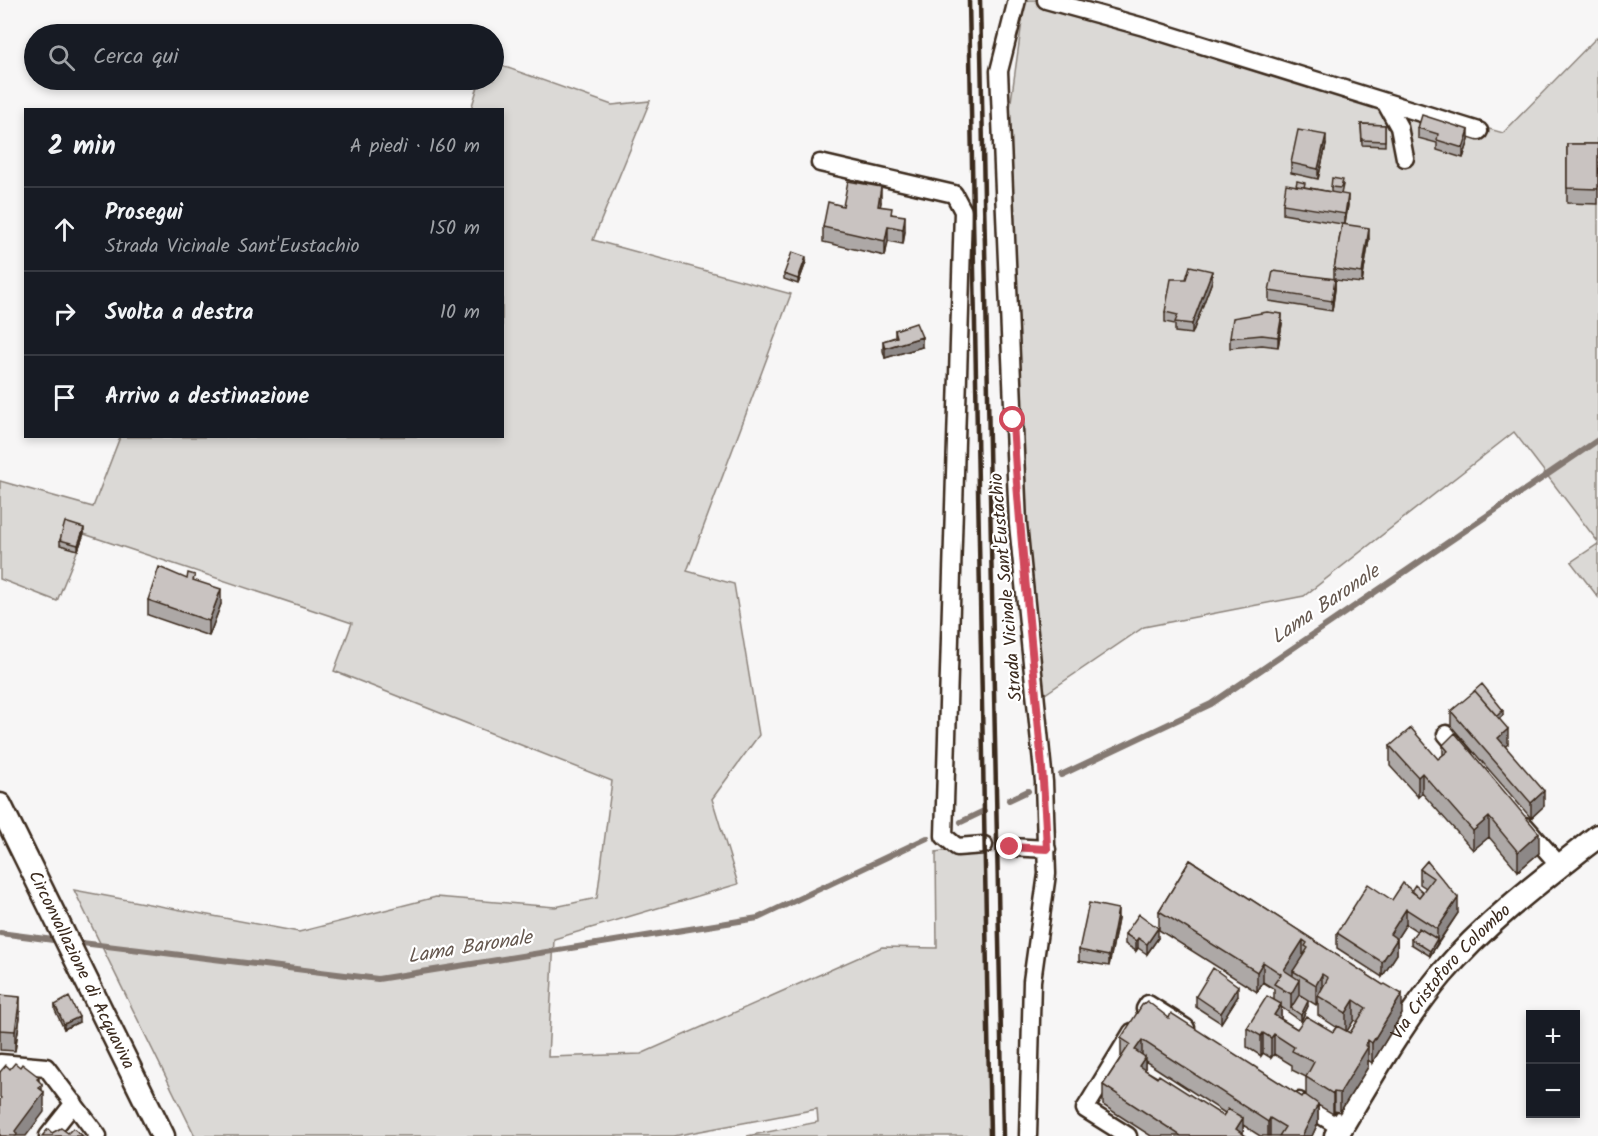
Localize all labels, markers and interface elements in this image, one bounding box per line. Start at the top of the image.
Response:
search box [24,24,504,90]
text: Cerca qui [93,40,179,75]
icon: search [45,41,78,74]
text: 2 min [48,126,116,168]
text: A piedi · 160 m [350,131,480,163]
text: Prosegui [105,196,183,231]
icon: ahead [48,213,81,246]
text: 150 m [429,213,480,245]
text: Strada Vicinale Sant'Eustachio [105,231,359,263]
text: Svolta a destra [105,296,254,331]
icon: right [48,297,81,330]
text: 10 m [440,297,480,329]
text: Arrivo a destinazione [105,380,309,415]
icon: arrive [48,381,81,414]
route start [999,406,1025,432]
street label: Strada Vicinale Sant'Eustachio [983,472,1031,702]
water label: Lama Baronale [1265,556,1389,653]
route end [996,833,1022,859]
street label: Circonvallazione di Acquaviva [20,866,143,1075]
street label: Via Cristoforo Colombo [1383,897,1518,1046]
water label: Lama Baronale [406,922,536,974]
map controls [1526,1010,1580,1118]
button: + [1526,1010,1580,1064]
button: − [1526,1064,1580,1118]

